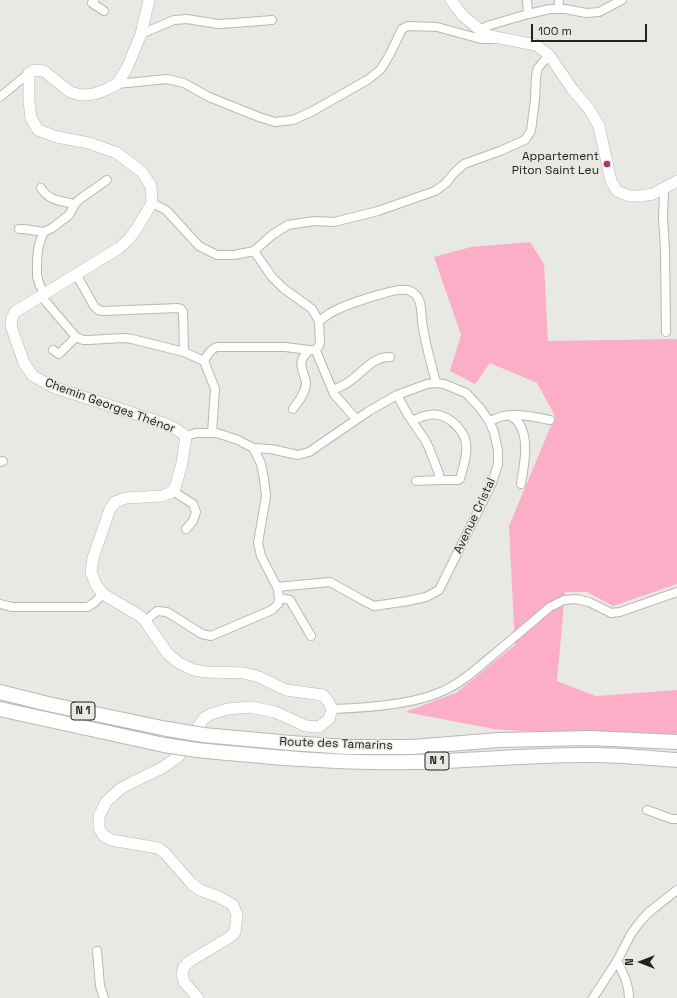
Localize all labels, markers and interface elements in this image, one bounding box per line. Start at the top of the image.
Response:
scale bar [533,16,649,42]
text: 100 m [538,23,572,39]
place label: Appartement Piton Saint Leu [512,150,599,178]
marker: Appartement Piton Saint Leu [602,159,612,169]
street label: Chemin Georges Thénor [43,376,177,436]
street label: Avenue Cristal [451,476,499,556]
road number: N 1 [71,702,95,720]
street label: Route des Tamarins [279,735,393,753]
road number: N 1 [425,752,449,770]
north arrow [621,942,661,982]
text: N [622,958,636,966]

